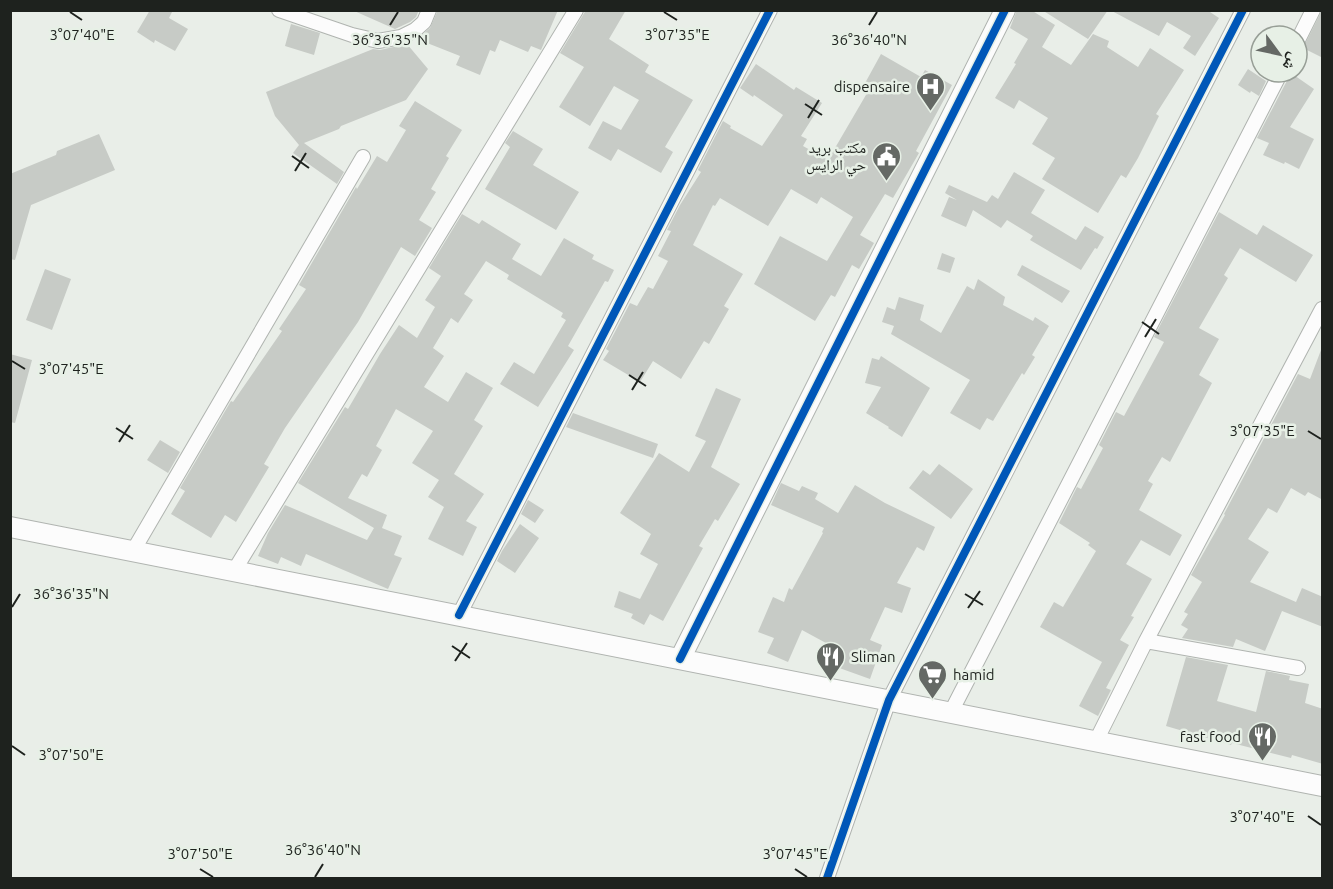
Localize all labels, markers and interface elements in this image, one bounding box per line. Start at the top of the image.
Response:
north arrow [1249,24,1309,84]
text: 3°07'40"E [49,26,115,43]
text: 3°07'35"E [644,26,710,43]
text: 36°36'35"N [352,31,428,48]
text: 36°36'40"N [831,31,907,48]
text: ش [1279,50,1304,74]
hospital icon: dispensaire [915,70,947,112]
place label: dispensaire [834,78,910,95]
place label: مكتب بريد حي الرايس [806,139,866,176]
public building icon: مكتب بريد حي الرايس [871,140,903,182]
text: 3°07'45"E [38,360,104,377]
text: 3°07'35"E [1229,422,1295,439]
text: 36°36'35"N [33,585,109,602]
restaurant icon: Sliman [814,640,846,682]
place label: Sliman [851,648,896,665]
supermarket icon: hamid [916,658,948,700]
place label: hamid [953,666,995,683]
restaurant icon: fast food [1246,720,1278,762]
place label: fast food [1180,728,1241,745]
text: 3°07'50"E [38,746,104,763]
text: 3°07'40"E [1229,808,1295,825]
text: 36°36'40"N [285,841,361,858]
text: 3°07'50"E [167,845,233,862]
text: 3°07'45"E [762,845,828,862]

